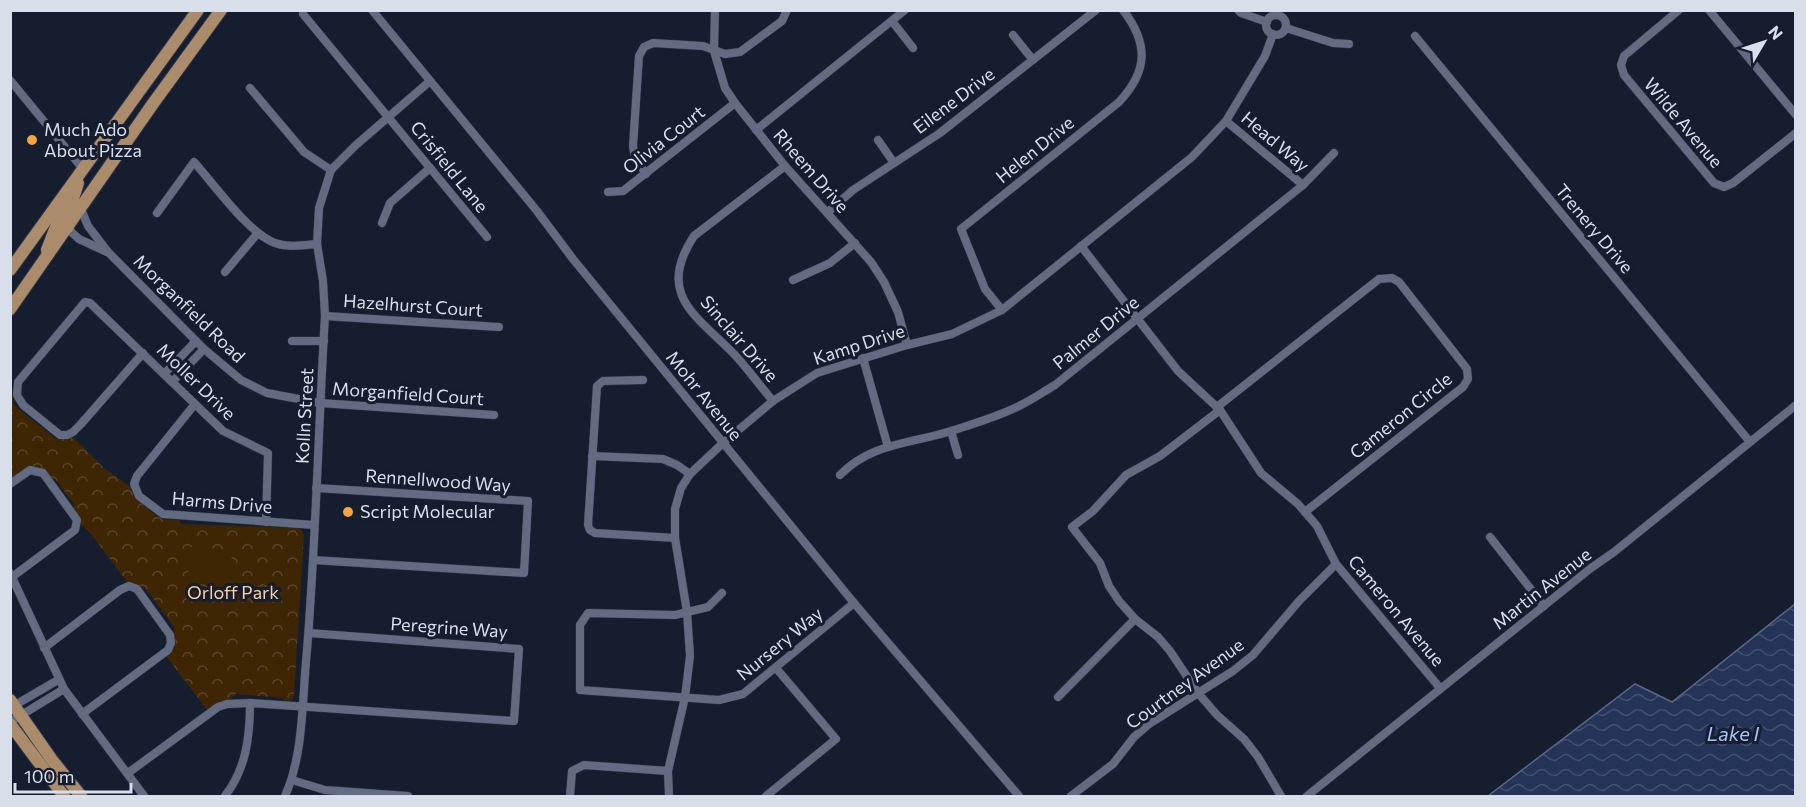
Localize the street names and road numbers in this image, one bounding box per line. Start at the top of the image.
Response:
street label: Eilene Drive [908,62,998,138]
street label: Wilde Avenue [1640,73,1728,172]
street label: Olivia Court [618,100,709,178]
street label: Head Way [1237,106,1314,176]
street label: Helen Drive [991,111,1078,187]
street label: Crisfield Lane [406,116,493,217]
street label: Rheem Drive [769,124,854,217]
street label: Trenery Drive [1551,179,1638,277]
street label: Morganfield Road [129,250,250,367]
street label: Hazelhurst Court [343,289,484,321]
street label: Sinclair Drive [696,291,783,386]
street label: Palmer Drive [1048,291,1143,374]
street label: Kamp Drive [810,319,907,369]
street label: Moller Drive [153,338,241,424]
street label: Mohr Avenue [662,346,748,445]
street label: Kolln Street [291,367,317,464]
street label: Cameron Circle [1345,367,1456,463]
street label: Morganfield Court [332,377,485,409]
street label: Rennellwood Way [365,464,511,496]
street label: Harms Drive [171,487,273,517]
street label: Martin Avenue [1488,543,1595,634]
street label: Cameron Avenue [1344,550,1450,670]
street label: Nursery Way [732,602,827,685]
street label: Peregrine Way [390,612,509,642]
street label: Courtney Avenue [1121,633,1248,733]

